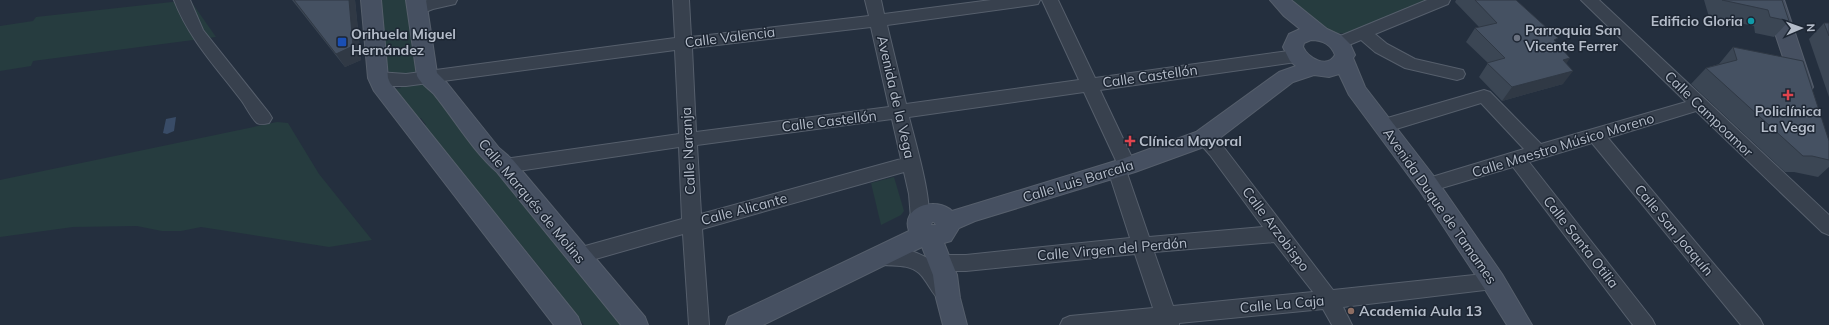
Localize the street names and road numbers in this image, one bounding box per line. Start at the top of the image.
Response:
street label: Calle Valencia [684,23,776,51]
street label: Avenida de la Vega [873,34,919,160]
street label: Calle Castellón [1101,60,1199,92]
street label: Calle Campoamor [1661,67,1758,161]
street label: Calle Castellón [780,106,878,136]
street label: Calle Naranja [677,107,699,195]
street label: Calle Maestro Músico Moreno [1470,109,1656,181]
street label: Avenida Duque de Tamames [1379,125,1501,287]
street label: Calle Marqués de Molins [475,135,589,267]
street label: Calle Luis Barcala [1020,156,1136,206]
street label: Calle San Joaquín [1631,181,1717,279]
street label: Calle Arzobispo [1238,183,1314,275]
street label: Calle Alicante [699,189,789,229]
street label: Calle Santa Otilia [1539,192,1623,292]
street label: Calle Virgen del Perdón [1036,233,1188,265]
street label: Calle La Caja [1239,291,1325,317]

